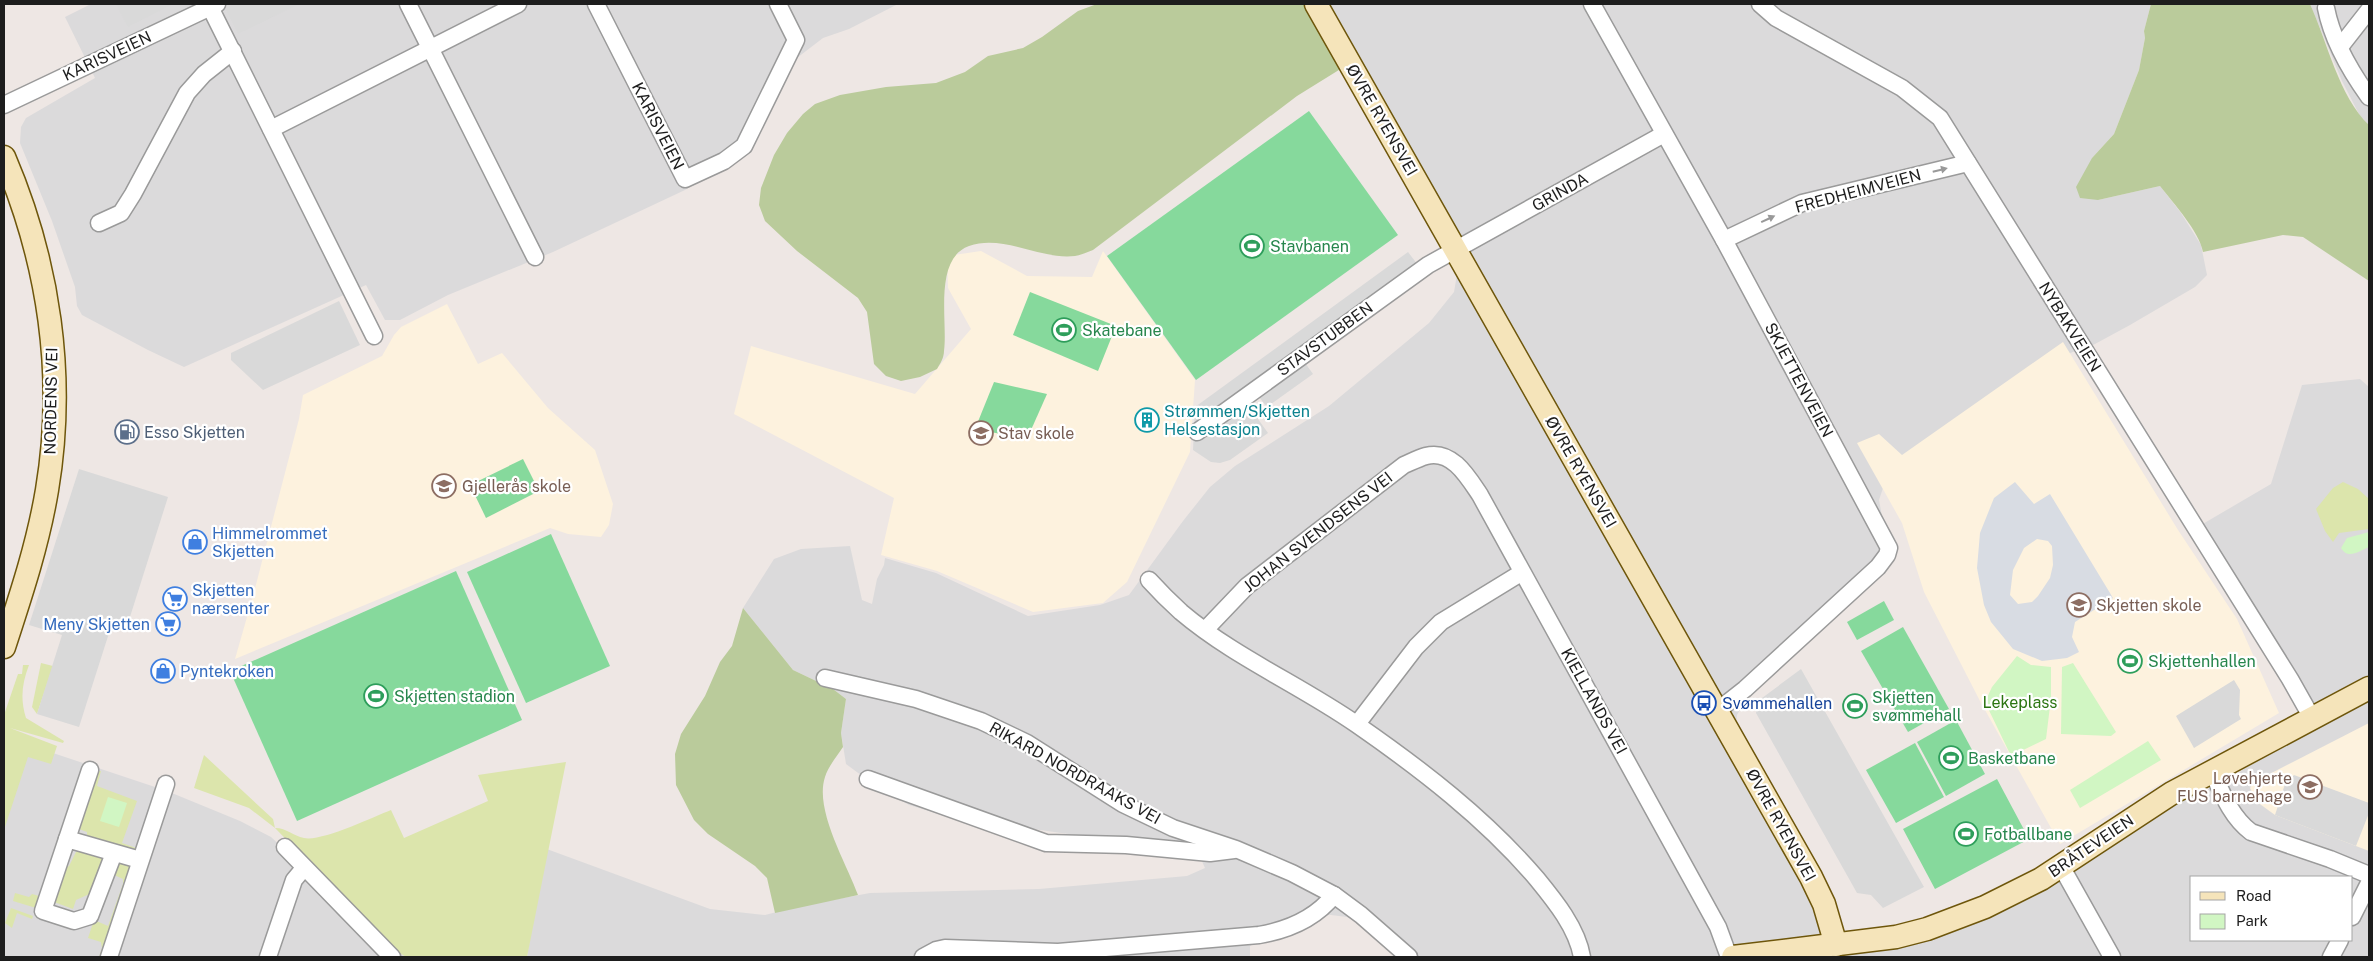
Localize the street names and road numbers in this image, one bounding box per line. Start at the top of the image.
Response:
street label: KARISVEIEN [60,27,154,85]
street label: ØVRE RYENSVEI [1342,61,1422,179]
street label: KARISVEIEN [628,79,688,173]
street label: FREDHEIMVEIEN [1793,165,1923,217]
street label: GRINDA [1529,169,1591,215]
street label: NYBAKVEIEN [2035,279,2105,375]
street label: STAVSTUBBEN [1273,298,1377,380]
street label: SKJETTENVEIEN [1761,319,1837,441]
street label: NORDENS VEI [41,347,61,455]
street label: ØVRE RYENSVEI [1541,413,1621,531]
street label: JOHAN SVENDSENS VEI [1240,468,1396,596]
street label: KIELLANDS VEI [1557,645,1631,757]
street label: RIKARD NORDRAAKS VEI [986,718,1164,828]
street label: ØVRE RYENSVEI [1742,765,1820,885]
street label: BRÅTEVEIEN [2044,809,2137,881]

